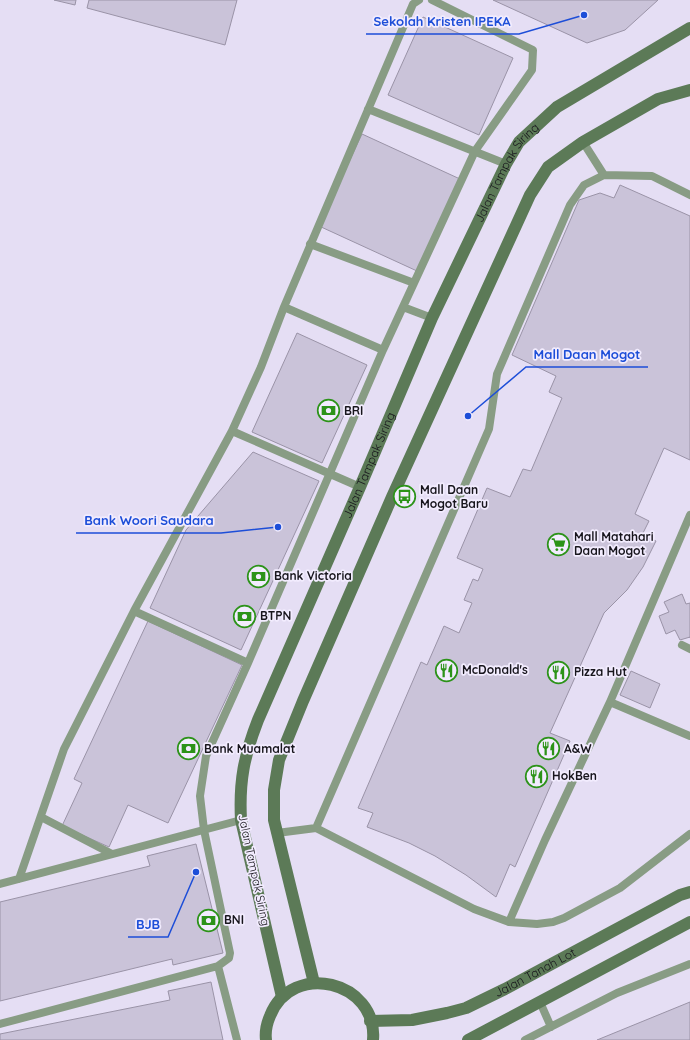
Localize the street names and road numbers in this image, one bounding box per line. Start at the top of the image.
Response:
street label: Jalan Tampak Siring [471,120,542,225]
street label: Jalan Tampak Siring [339,410,398,520]
street label: Jalan Tampak Siring [235,813,274,927]
street label: Jalan Tanah Lot [492,944,578,1000]

